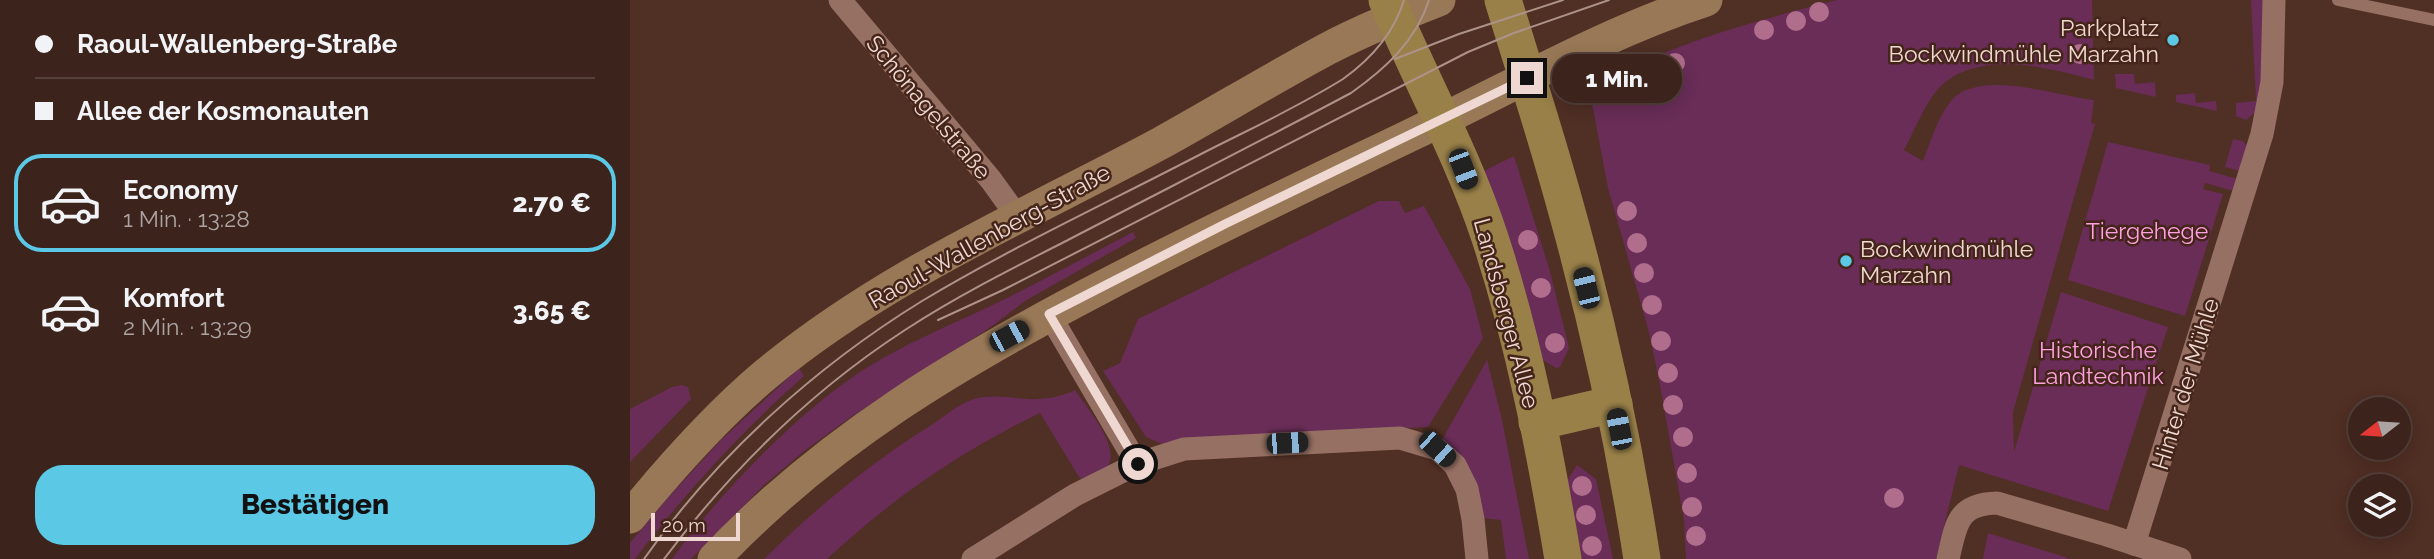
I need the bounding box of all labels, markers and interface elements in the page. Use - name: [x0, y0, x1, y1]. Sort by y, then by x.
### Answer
- place label: Parkplatz Bockwindmühle Marzahn: [1889, 14, 2159, 67]
- text: Raoul-Wallenberg-Straße: [77, 29, 397, 59]
- street label: Schönagelstraße: [861, 30, 997, 184]
- marker: Parkplatz Bockwindmühle Marzahn: [2165, 32, 2181, 48]
- callout: 1 Min.: [1552, 54, 1681, 102]
- route end: [1511, 62, 1543, 94]
- text: 1 Min.: [1586, 65, 1648, 92]
- text: Allee der Kosmonauten: [77, 96, 369, 126]
- car: [1446, 146, 1481, 192]
- street label: Raoul-Wallenberg-Straße: [864, 158, 1114, 314]
- icon: car: [39, 172, 102, 235]
- text: Economy: [123, 175, 238, 205]
- text: 2.70 €: [512, 188, 591, 218]
- text: 1 Min. · 13:28: [123, 205, 250, 232]
- street label: Landsberger Allee: [1469, 215, 1545, 411]
- park label: Tiergehege: [2086, 217, 2208, 244]
- place label: Bockwindmühle Marzahn: [1860, 235, 2033, 288]
- marker: Bockwindmühle Marzahn: [1838, 253, 1854, 269]
- car: [1571, 265, 1602, 311]
- icon: car: [39, 280, 102, 343]
- text: Komfort: [123, 283, 225, 313]
- street label: Hinter der Mühle: [2146, 295, 2224, 473]
- text: 3.65 €: [513, 296, 591, 326]
- text: 2 Min. · 13:29: [123, 313, 252, 340]
- car: [986, 317, 1033, 355]
- park label: Historische Landtechnik: [2032, 336, 2164, 389]
- north arrow: [2348, 397, 2412, 460]
- map controls: [2348, 397, 2411, 537]
- car: [1605, 406, 1634, 452]
- car: [1415, 427, 1460, 471]
- car: [1266, 431, 1309, 455]
- route start: [1122, 448, 1154, 480]
- button: Bestätigen: [35, 465, 595, 545]
- button: layers: [2348, 474, 2411, 537]
- scale bar: [651, 510, 740, 542]
- text: 20 m: [662, 514, 706, 536]

